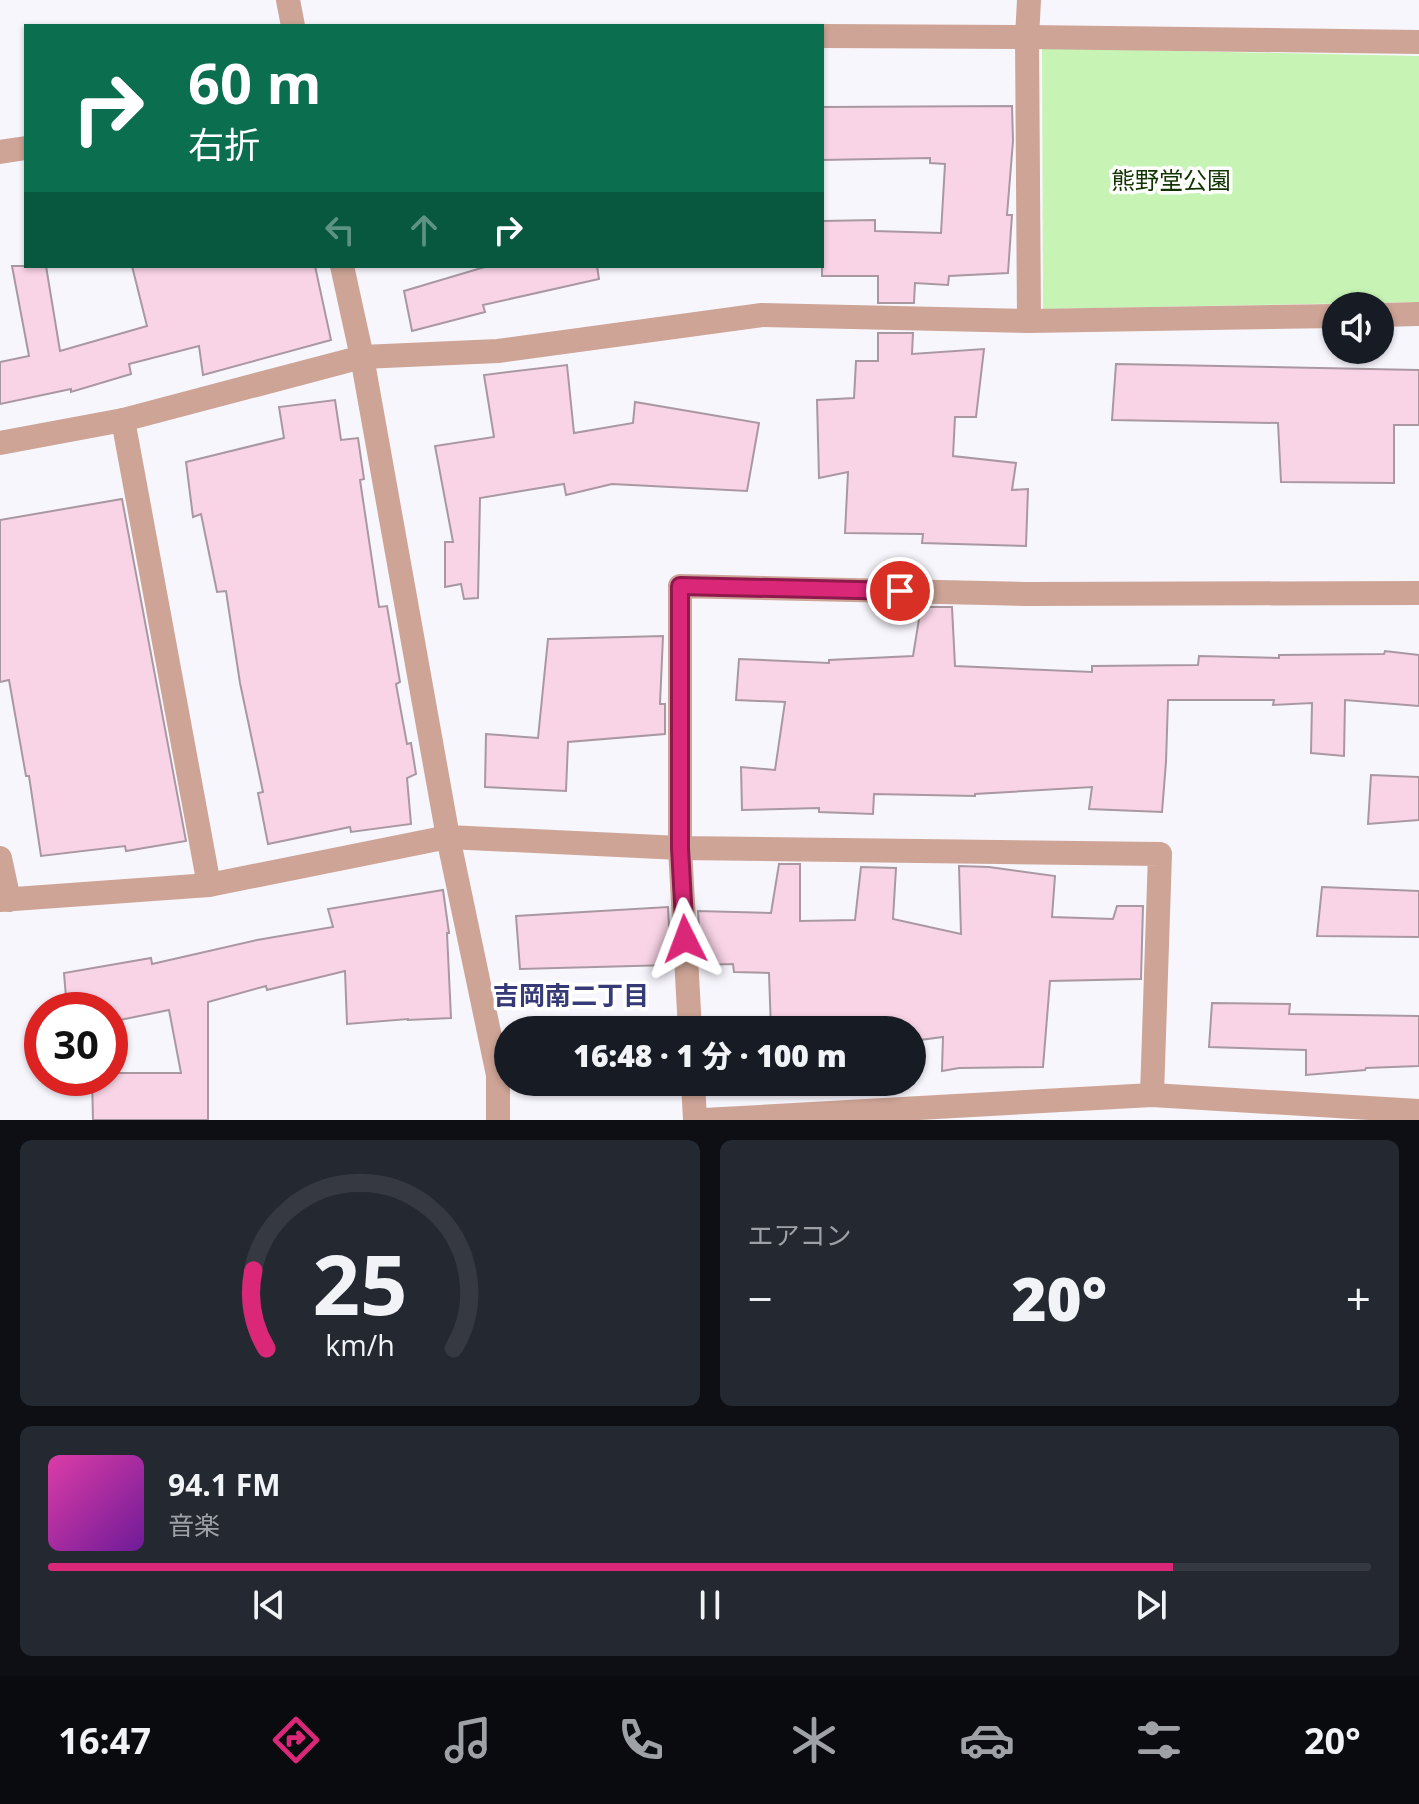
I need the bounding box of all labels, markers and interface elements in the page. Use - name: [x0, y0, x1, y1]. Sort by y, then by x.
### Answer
- text: 60 m: [188, 44, 322, 120]
- icon: right: [56, 56, 160, 160]
- text: 右折: [188, 120, 260, 169]
- park label: 熊野堂公園: [1111, 163, 1231, 196]
- icon: left: [318, 208, 362, 252]
- icon: ahead: [402, 208, 446, 252]
- icon: right: [486, 208, 530, 252]
- map controls: [1322, 292, 1394, 364]
- button: sound: [1322, 292, 1394, 364]
- pin: [866, 557, 934, 625]
- icon: arrive: [878, 569, 922, 613]
- position arrow: [643, 897, 727, 981]
- district label: 吉岡南二丁目: [493, 977, 649, 1013]
- speed limit sign: 30: [24, 992, 128, 1096]
- text: 16:48 · 1 分 · 100 m: [573, 1035, 847, 1076]
- text: エアコン: [748, 1217, 852, 1253]
- text: 25: [312, 1226, 407, 1339]
- text: 20°: [1011, 1257, 1107, 1339]
- text: −: [748, 1268, 773, 1328]
- text: +: [1346, 1268, 1371, 1328]
- text: km/h: [325, 1325, 394, 1364]
- text: 94.1 FM: [168, 1464, 281, 1505]
- text: 音楽: [168, 1507, 220, 1543]
- icon: previous: [247, 1583, 291, 1627]
- icon: pause: [688, 1583, 732, 1627]
- icon: next: [1129, 1583, 1173, 1627]
- icon: directions: [268, 1712, 324, 1768]
- icon: music: [440, 1712, 496, 1768]
- icon: phone: [613, 1712, 669, 1768]
- icon: climate: [786, 1712, 842, 1768]
- icon: car: [959, 1712, 1015, 1768]
- icon: filters: [1131, 1712, 1187, 1768]
- text: 16:47: [58, 1716, 151, 1765]
- text: 20°: [1304, 1716, 1361, 1765]

